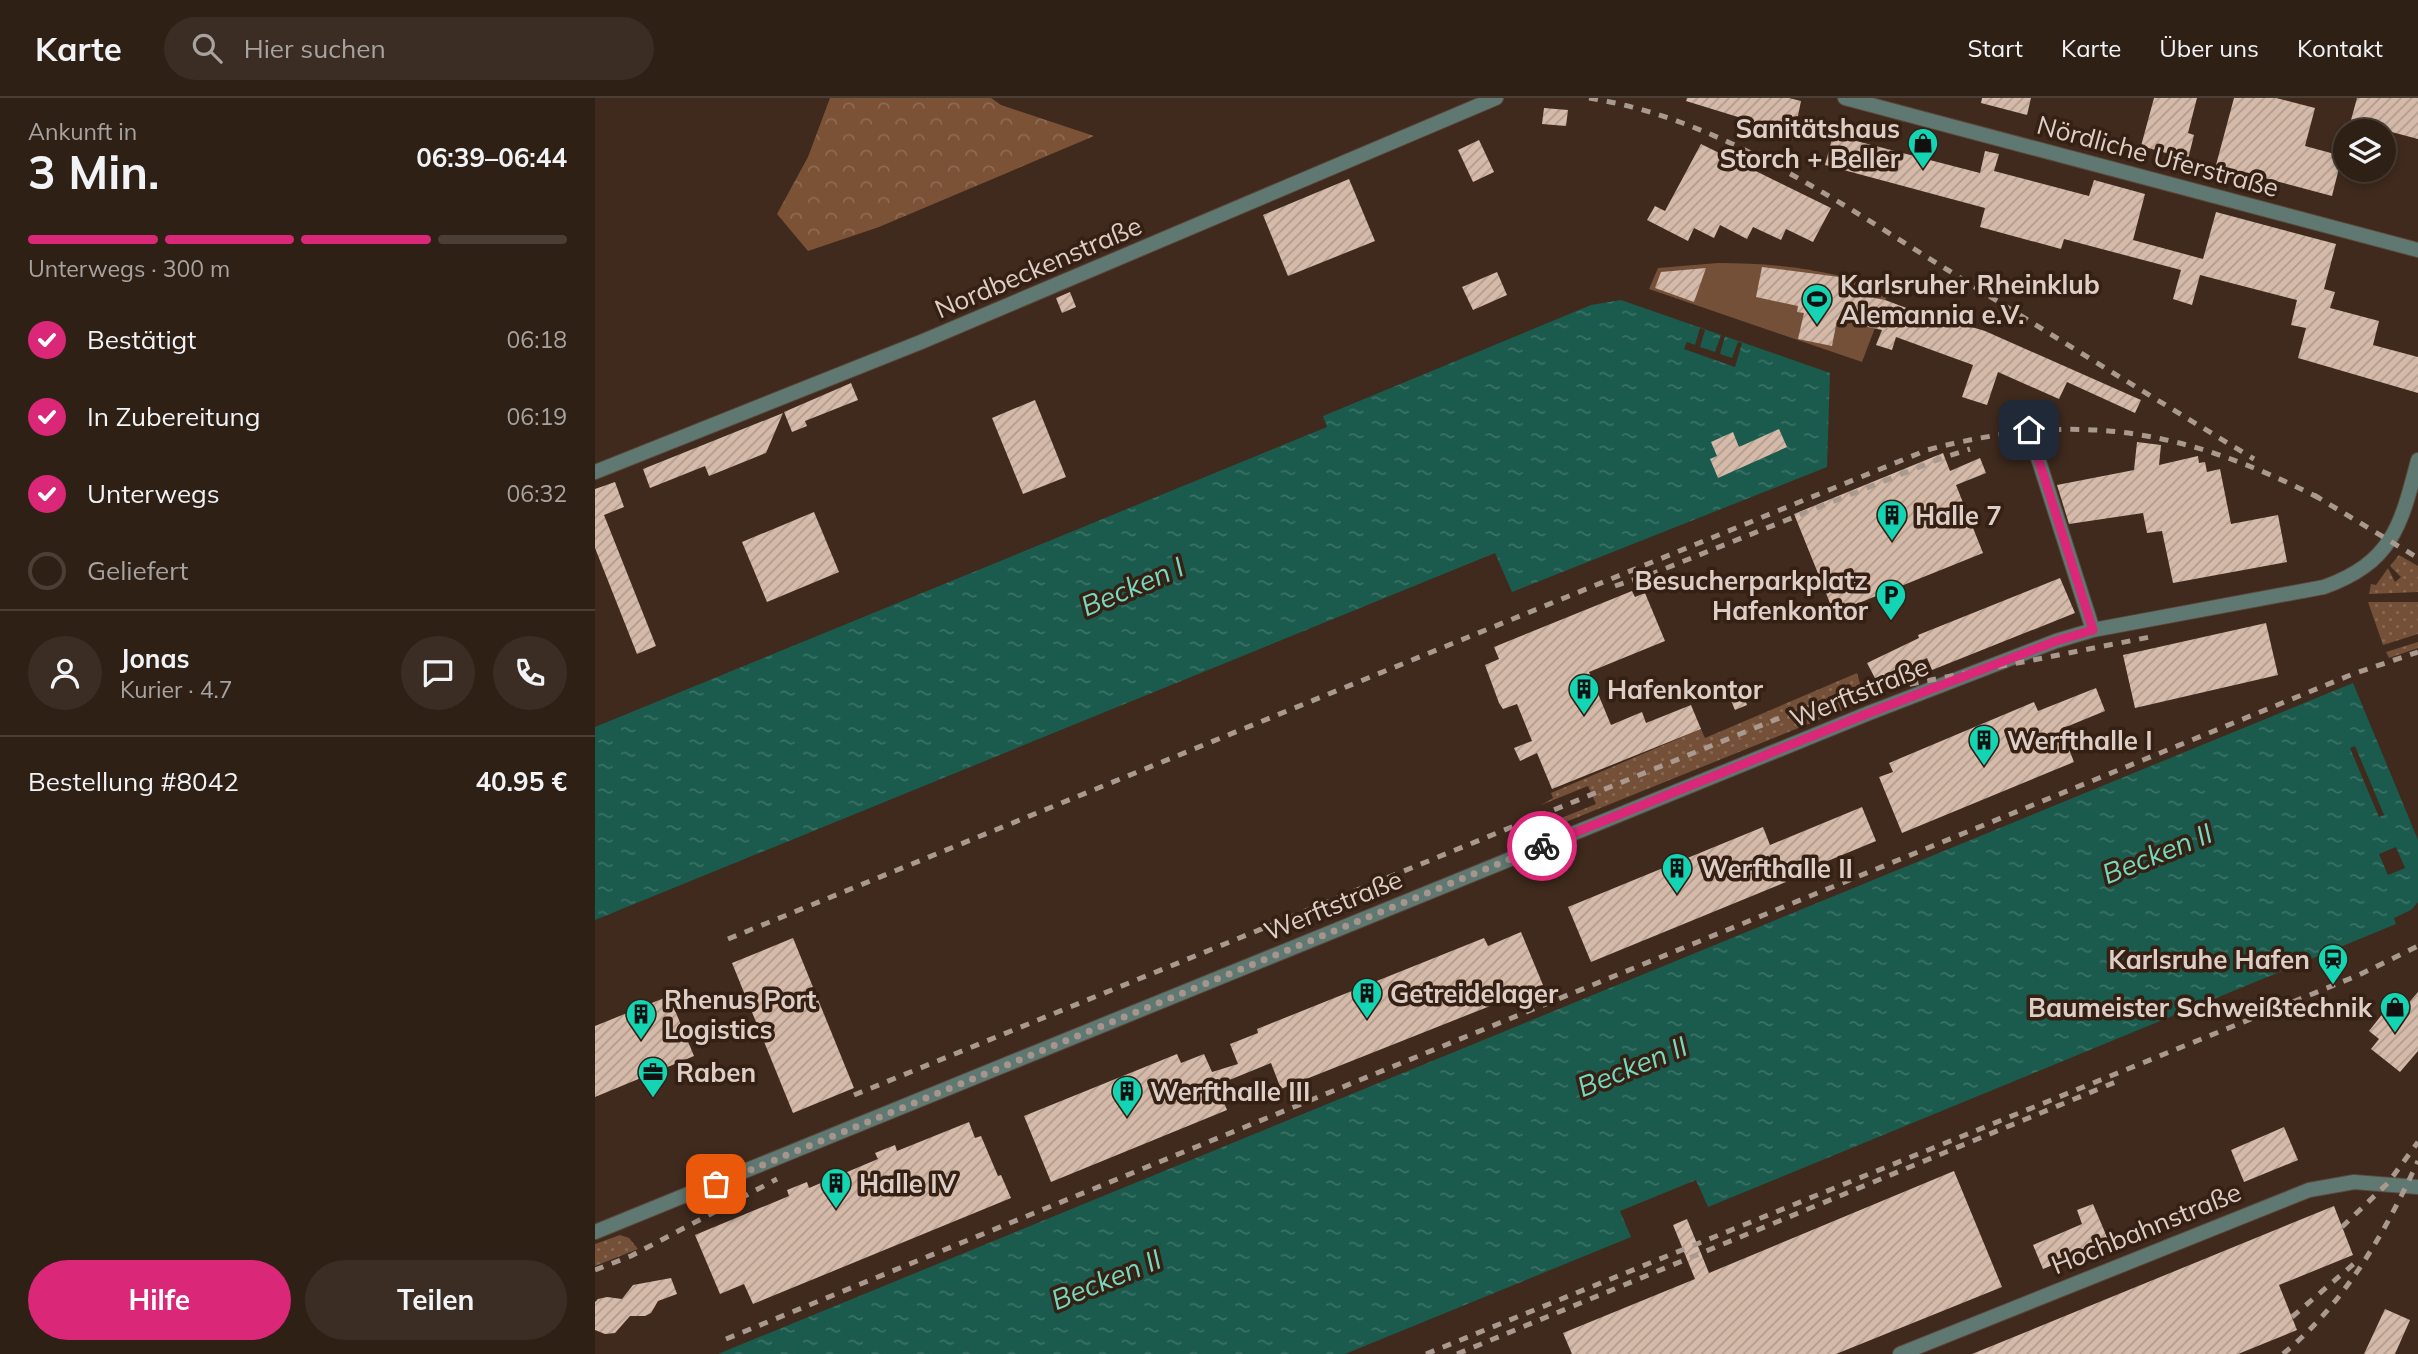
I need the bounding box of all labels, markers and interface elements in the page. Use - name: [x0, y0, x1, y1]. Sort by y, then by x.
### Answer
- search box: [164, 17, 654, 80]
- text: Karte: [35, 28, 122, 69]
- icon: search: [188, 29, 226, 67]
- text: Hier suchen: [244, 32, 386, 65]
- text: Start: [1967, 33, 2023, 63]
- text: Karte: [2061, 33, 2121, 63]
- text: Über uns: [2159, 33, 2259, 63]
- text: Kontakt: [2297, 33, 2383, 63]
- street label: Nördliche Uferstraße: [2034, 108, 2282, 204]
- place label: Sanitätshaus Storch + Beller: [1719, 112, 1901, 175]
- text: Ankunft in: [28, 117, 137, 146]
- map controls: [2333, 119, 2396, 182]
- button: layers: [2333, 119, 2396, 182]
- shop icon: Sanitätshaus Storch + Beller: [1906, 126, 1940, 170]
- text: 06:39–06:44: [416, 141, 567, 174]
- text: 3 Min.: [28, 143, 159, 201]
- street label: Nordbeckenstraße: [930, 209, 1146, 325]
- text: Unterwegs · 300 m: [28, 254, 230, 283]
- place label: Karlsruher Rheinklub Alemannia e.V.: [1840, 268, 2100, 331]
- sports icon: Karlsruher Rheinklub Alemannia e.V.: [1800, 282, 1834, 326]
- icon: check: [28, 321, 66, 359]
- text: Bestätigt: [87, 323, 196, 356]
- text: 06:18: [507, 325, 567, 354]
- icon: check: [28, 398, 66, 436]
- text: In Zubereitung: [87, 400, 260, 433]
- pin: [1999, 400, 2059, 460]
- text: 06:19: [507, 402, 567, 431]
- icon: home: [2010, 411, 2048, 449]
- icon: check: [28, 475, 66, 513]
- text: Unterwegs: [87, 477, 220, 510]
- text: 06:32: [507, 479, 567, 508]
- building icon: Halle 7: [1875, 498, 1909, 542]
- place label: Halle 7: [1915, 499, 2002, 532]
- water label: Becken I: [1075, 549, 1189, 623]
- text: Geliefert: [87, 554, 188, 587]
- place label: Besucherparkplatz Hafenkontor: [1635, 564, 1869, 627]
- parking icon: Besucherparkplatz Hafenkontor: [1874, 578, 1908, 622]
- button: person: [28, 636, 102, 710]
- button: chat: [401, 636, 475, 710]
- button: phone: [493, 636, 567, 710]
- text: Jonas: [120, 642, 190, 675]
- street label: Werftstraße: [1785, 649, 1933, 735]
- building icon: Hafenkontor: [1567, 672, 1601, 716]
- place label: Hafenkontor: [1607, 673, 1764, 706]
- text: Kurier · 4.7: [120, 675, 232, 704]
- building icon: Werfthalle I: [1967, 723, 2001, 767]
- place label: Werfthalle I: [2007, 724, 2153, 757]
- text: Bestellung #8042: [28, 765, 239, 798]
- text: 40.95 €: [475, 765, 567, 798]
- courier: [1507, 811, 1577, 881]
- water label: Becken II: [2097, 815, 2217, 891]
- icon: bike: [1523, 827, 1561, 865]
- building icon: Werfthalle II: [1660, 851, 1694, 895]
- place label: Werfthalle II: [1700, 852, 1853, 885]
- street label: Werftstraße: [1259, 862, 1407, 948]
- station icon: Karlsruhe Hafen: [2316, 942, 2350, 986]
- place label: Karlsruhe Hafen: [2108, 943, 2310, 976]
- building icon: Getreidelager: [1350, 976, 1384, 1020]
- place label: Getreidelager: [1390, 977, 1559, 1010]
- place label: Rhenus Port Logistics: [664, 983, 817, 1046]
- shop icon: Baumeister Schweißtechnik: [2378, 990, 2412, 1034]
- place label: Baumeister Schweißtechnik: [2028, 991, 2373, 1024]
- building icon: Rhenus Port Logistics: [624, 997, 658, 1041]
- water label: Becken II: [1572, 1028, 1692, 1104]
- office icon: Raben: [636, 1055, 670, 1099]
- place label: Raben: [676, 1056, 756, 1089]
- building icon: Werfthalle III: [1110, 1074, 1144, 1118]
- place label: Werfthalle III: [1150, 1075, 1310, 1108]
- pin: [686, 1154, 746, 1214]
- icon: bag: [697, 1165, 735, 1203]
- building icon: Halle IV: [819, 1166, 853, 1210]
- place label: Halle IV: [859, 1167, 957, 1200]
- street label: Hochbahnstraße: [2046, 1175, 2246, 1281]
- water label: Becken II: [1046, 1241, 1166, 1317]
- button: Hilfe: [28, 1260, 291, 1340]
- button: Teilen: [305, 1260, 567, 1340]

